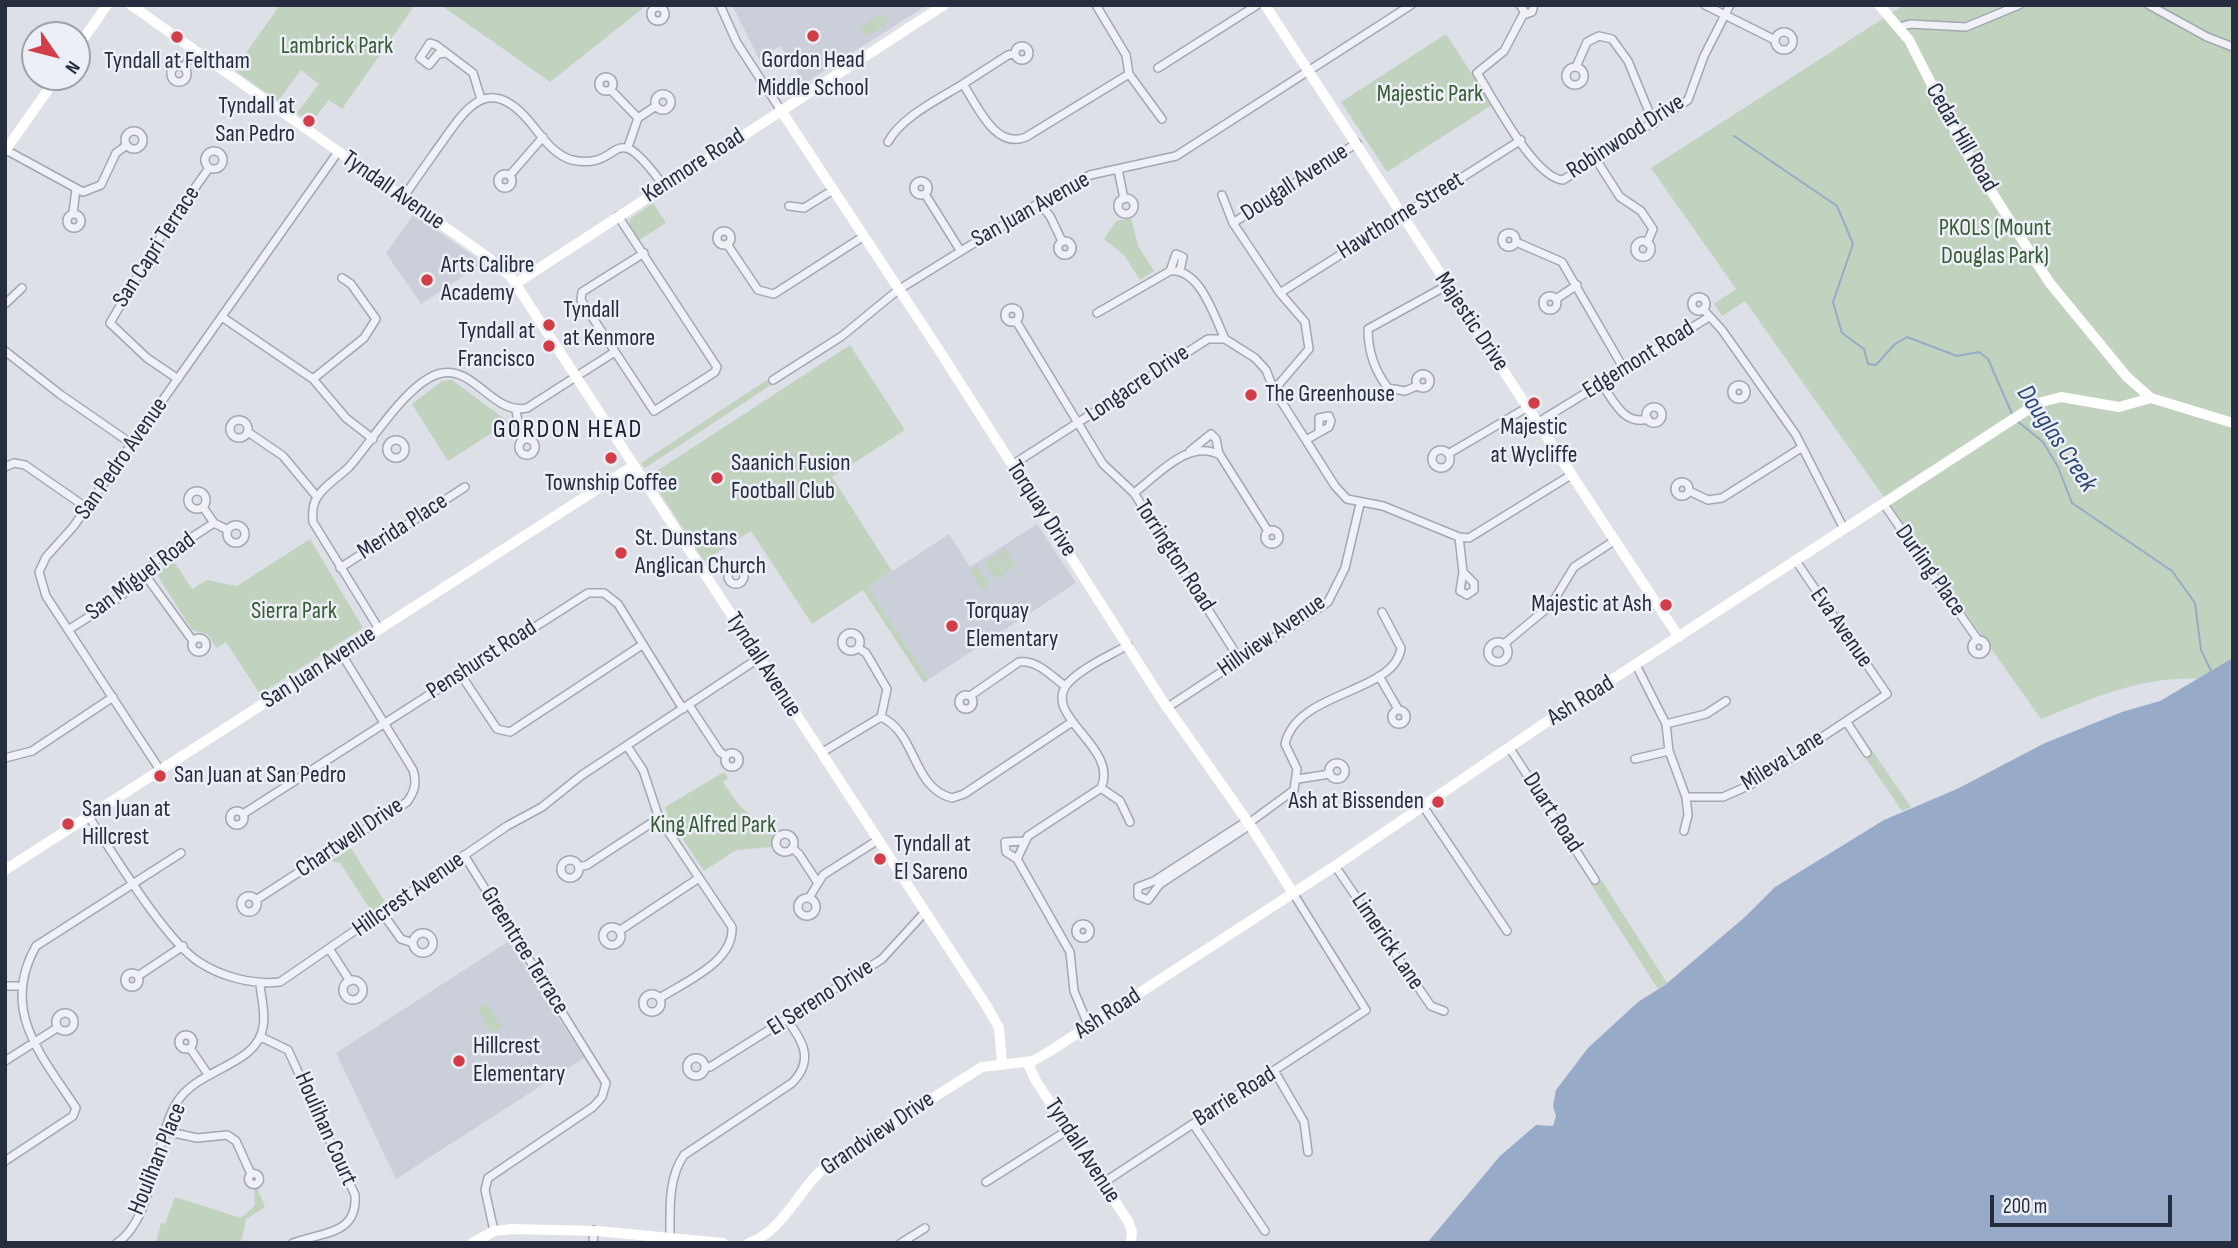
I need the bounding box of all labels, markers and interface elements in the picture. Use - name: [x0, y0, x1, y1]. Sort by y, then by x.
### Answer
- north arrow: [21, 21, 91, 91]
- marker: Gordon Head Middle School: [805, 28, 821, 44]
- marker: Tyndall at Feltham: [169, 29, 185, 45]
- park label: Lambrick Park: [281, 33, 393, 61]
- place label: Gordon Head Middle School: [757, 47, 869, 103]
- place label: Tyndall at Feltham: [104, 48, 250, 76]
- text: N: [60, 56, 84, 78]
- street label: Cedar Hill Road: [1918, 79, 2004, 197]
- park label: Majestic Park: [1377, 81, 1483, 109]
- street label: Robinwood Drive: [1562, 88, 1690, 186]
- place label: Tyndall at San Pedro: [215, 93, 295, 149]
- marker: Tyndall at San Pedro: [301, 113, 317, 129]
- street label: Kenmore Road: [638, 122, 750, 210]
- street label: Dougall Avenue: [1236, 138, 1354, 228]
- street label: Tyndall Avenue: [336, 145, 450, 237]
- street label: San Juan Avenue: [967, 166, 1095, 254]
- street label: Hawthorne Street: [1332, 166, 1470, 266]
- street label: San Capri Terrace: [107, 181, 207, 313]
- park label: PKOLS (Mount Douglas Park): [1939, 215, 2051, 271]
- place label: Arts Calibre Academy: [441, 252, 535, 308]
- street label: Majestic Drive: [1427, 267, 1515, 377]
- marker: Arts Calibre Academy: [419, 272, 435, 288]
- place label: Tyndall at Kenmore: [563, 297, 655, 353]
- street label: Edgemont Road: [1578, 314, 1700, 406]
- marker: Tyndall at Kenmore: [541, 317, 557, 333]
- place label: Tyndall at Francisco: [458, 318, 535, 374]
- marker: Tyndall at Francisco: [541, 338, 557, 354]
- street label: Longacre Drive: [1081, 339, 1195, 429]
- water label: Douglas Creek: [2009, 380, 2103, 498]
- place label: The Greenhouse: [1265, 381, 1395, 409]
- marker: The Greenhouse: [1243, 387, 1259, 403]
- street label: San Pedro Avenue: [69, 392, 175, 526]
- marker: Majestic at Wycliffe: [1526, 395, 1542, 411]
- district label: GORDON HEAD: [494, 414, 642, 446]
- place label: Majestic at Wycliffe: [1491, 414, 1577, 470]
- marker: Township Coffee: [603, 450, 619, 466]
- place label: Saanich Fusion Football Club: [731, 450, 851, 506]
- street label: Torquay Drive: [999, 456, 1083, 562]
- place label: Township Coffee: [545, 470, 677, 498]
- marker: Saanich Fusion Football Club: [709, 470, 725, 486]
- street label: Merida Place: [353, 487, 453, 567]
- street label: Torrington Road: [1127, 495, 1221, 617]
- street label: Durling Place: [1888, 520, 1972, 622]
- place label: St. Dunstans Anglican Church: [635, 525, 766, 581]
- street label: San Miguel Road: [80, 526, 202, 628]
- marker: St. Dunstans Anglican Church: [613, 545, 629, 561]
- street label: Eva Avenue: [1803, 583, 1879, 673]
- street label: Hillview Avenue: [1213, 588, 1331, 684]
- place label: Majestic at Ash: [1531, 591, 1652, 619]
- marker: Majestic at Ash: [1658, 597, 1674, 613]
- park label: Sierra Park: [251, 598, 337, 626]
- place label: Torquay Elementary: [966, 598, 1058, 654]
- street label: Tyndall Avenue: [719, 607, 807, 723]
- street label: Penshurst Road: [422, 614, 542, 706]
- marker: Torquay Elementary: [944, 618, 960, 634]
- street label: San Juan Avenue: [256, 620, 382, 716]
- street label: Ash Road: [1542, 669, 1620, 733]
- street label: Mileva Lane: [1736, 724, 1830, 798]
- place label: San Juan at San Pedro: [174, 762, 346, 790]
- marker: San Juan at San Pedro: [152, 768, 168, 784]
- street label: Duart Road: [1516, 768, 1588, 858]
- place label: Ash at Bissenden: [1289, 788, 1424, 816]
- street label: Chartwell Drive: [291, 792, 409, 884]
- marker: Ash at Bissenden: [1430, 794, 1446, 810]
- place label: San Juan at Hillcrest: [82, 796, 170, 852]
- park label: King Alfred Park: [650, 812, 776, 840]
- marker: San Juan at Hillcrest: [60, 816, 76, 832]
- place label: Tyndall at El Sareno: [894, 831, 971, 887]
- street label: Hillcrest Avenue: [348, 846, 470, 944]
- marker: Tyndall at El Sareno: [872, 851, 888, 867]
- street label: Greentree Terrace: [473, 882, 575, 1020]
- street label: Limerick Lane: [1344, 888, 1430, 996]
- street label: El Sereno Drive: [763, 953, 879, 1043]
- street label: Ash Road: [1070, 982, 1146, 1046]
- place label: Hillcrest Elementary: [473, 1033, 565, 1089]
- marker: Hillcrest Elementary: [451, 1053, 467, 1069]
- street label: Barrie Road: [1188, 1060, 1282, 1134]
- street label: Houlihan Court: [287, 1068, 363, 1190]
- street label: Grandview Drive: [816, 1086, 940, 1182]
- street label: Tyndall Avenue: [1038, 1093, 1126, 1209]
- street label: Houlihan Place: [123, 1099, 193, 1219]
- scale bar: [1993, 1182, 2175, 1226]
- text: 200 m: [2003, 1194, 2047, 1219]

